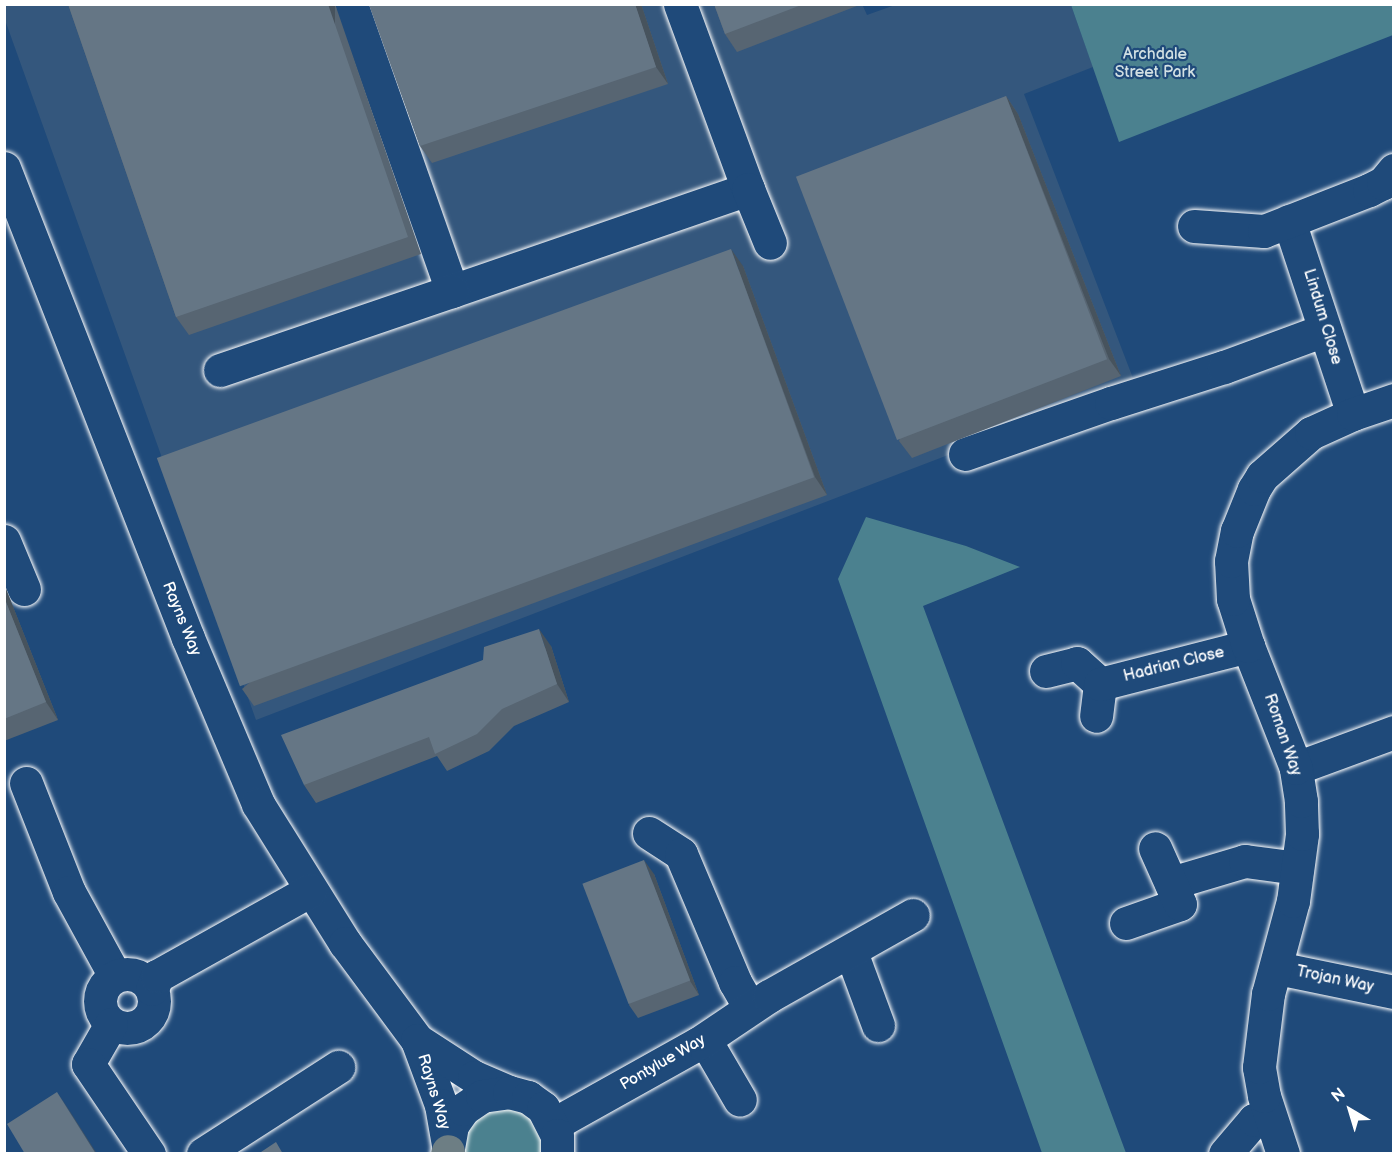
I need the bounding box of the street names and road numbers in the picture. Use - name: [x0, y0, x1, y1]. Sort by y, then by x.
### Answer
- street label: Lindum Close: [1298, 267, 1346, 367]
- street label: Rayns Way: [157, 579, 205, 659]
- street label: Hadrian Close: [1122, 643, 1226, 687]
- street label: Roman Way: [1259, 691, 1305, 779]
- street label: Trojan Way: [1294, 962, 1376, 998]
- street label: Pontylue Way: [617, 1031, 709, 1095]
- street label: Rayns Way: [412, 1051, 454, 1133]

